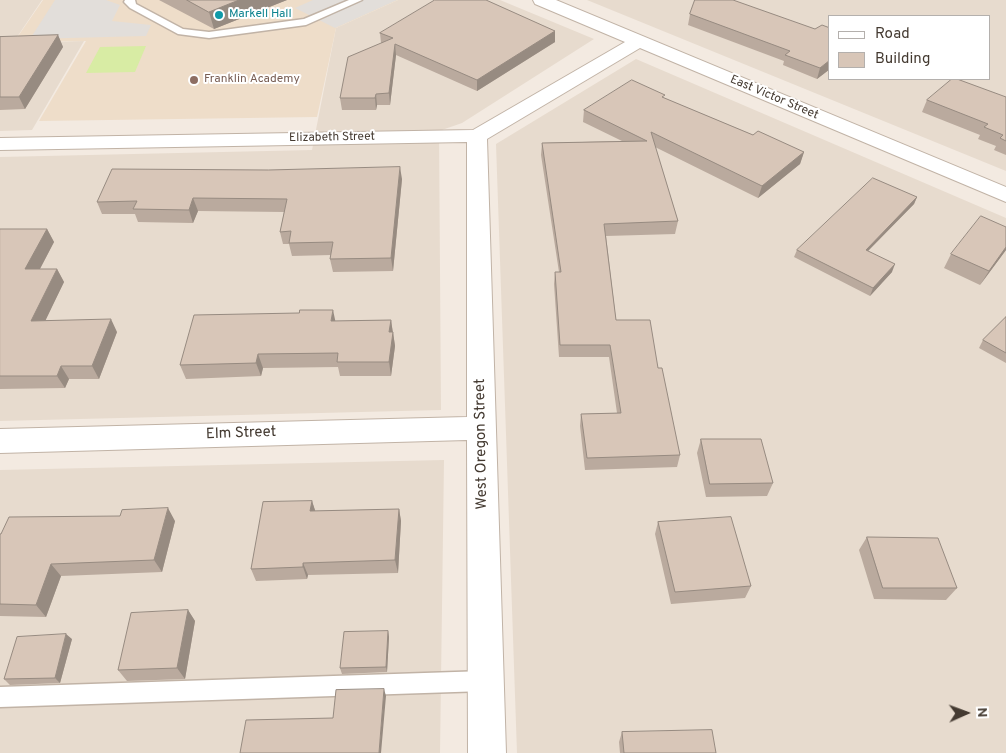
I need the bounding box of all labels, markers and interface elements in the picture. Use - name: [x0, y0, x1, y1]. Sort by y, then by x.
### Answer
- place label: Markell Hall: [229, 8, 292, 22]
- marker: Markell Hall: [213, 9, 225, 21]
- legend: [828, 15, 991, 80]
- text: Road: [875, 25, 910, 44]
- text: Building: [875, 50, 930, 69]
- place label: Franklin Academy: [204, 73, 300, 87]
- street label: East Victor Street: [728, 73, 820, 123]
- marker: Franklin Academy: [188, 74, 200, 86]
- street label: Elizabeth Street: [289, 130, 375, 146]
- street label: West Oregon Street: [472, 378, 492, 510]
- street label: Elm Street: [205, 424, 277, 444]
- north arrow: [941, 688, 991, 738]
- text: N: [973, 707, 990, 718]

